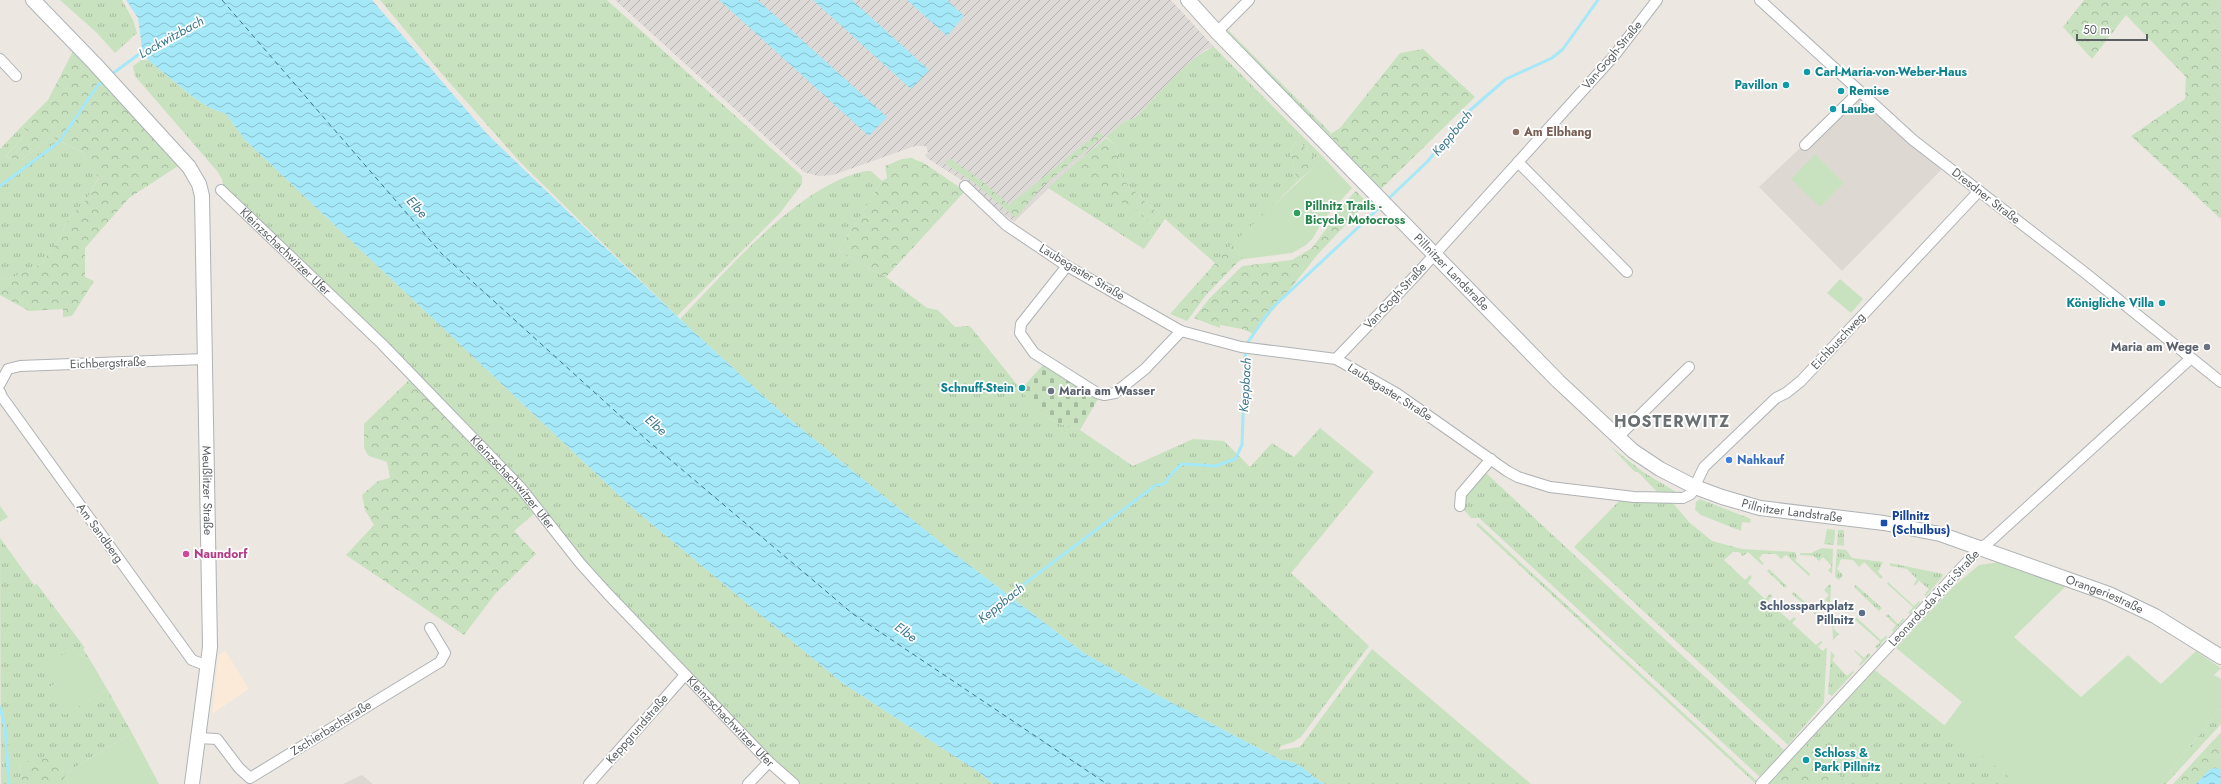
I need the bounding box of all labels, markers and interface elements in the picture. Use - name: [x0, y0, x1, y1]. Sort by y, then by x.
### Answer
- water label: Lockwitzbach: [135, 11, 207, 63]
- scale bar: [2077, 16, 2147, 42]
- street label: Van-Gogh-Straße: [1578, 17, 1646, 93]
- text: 50 m: [2083, 21, 2110, 39]
- place label: Carl-Maria-von-Weber-Haus: [1815, 63, 1967, 81]
- marker: Carl-Maria-von-Weber-Haus: [1802, 67, 1812, 77]
- place label: Pavillon: [1734, 76, 1778, 94]
- marker: Pavillon: [1781, 80, 1791, 90]
- place label: Remise: [1849, 82, 1889, 100]
- marker: Remise: [1836, 86, 1846, 96]
- place label: Laube: [1841, 100, 1875, 118]
- marker: Laube: [1828, 104, 1838, 114]
- water label: Keppbach: [1427, 106, 1477, 160]
- place label: Am Elbhang: [1523, 123, 1592, 141]
- marker: Am Elbhang: [1511, 127, 1521, 137]
- street label: Dresdner Straße: [1948, 164, 2024, 228]
- water label: Elbe: [402, 192, 432, 222]
- place label: Pillnitz Trails - Bicycle Motocross: [1305, 197, 1406, 229]
- street label: Kleinzschachwitzer Ufer: [236, 204, 336, 300]
- marker: Pillnitz Trails - Bicycle Motocross: [1292, 208, 1302, 218]
- street label: Pillnitzer Landstraße: [1410, 230, 1494, 315]
- street label: Laubegaster Straße: [1036, 239, 1128, 305]
- street label: Van-Gogh-Straße: [1359, 259, 1431, 333]
- place label: Königliche Villa: [2066, 294, 2154, 312]
- marker: Königliche Villa: [2157, 298, 2167, 308]
- street label: Eichbuschweg: [1807, 308, 1869, 374]
- place label: Maria am Wege: [2111, 338, 2199, 356]
- marker: Maria am Wege: [2202, 342, 2212, 352]
- street label: Eichbergstraße: [70, 353, 146, 373]
- water label: Keppbach: [1234, 357, 1256, 413]
- street label: Laubegaster Straße: [1344, 359, 1436, 425]
- place label: Schnuff-Stein: [941, 379, 1014, 397]
- place label: Maria am Wasser: [1059, 382, 1155, 400]
- marker: Schnuff-Stein: [1017, 383, 1027, 393]
- marker: Maria am Wasser: [1046, 386, 1056, 396]
- water label: Elbe: [641, 410, 671, 440]
- district label: HOSTERWITZ: [1614, 410, 1730, 433]
- street label: Kleinzschachwitzer Ufer: [466, 431, 560, 534]
- street label: Meußlitzer Straße: [197, 445, 217, 535]
- place label: Nahkauf: [1737, 451, 1785, 469]
- marker: Nahkauf: [1724, 455, 1734, 465]
- street label: Pillnitzer Landstraße: [1739, 494, 1843, 527]
- street label: Am Sandberg: [72, 499, 128, 567]
- place label: Pillnitz (Schulbus): [1892, 507, 1950, 539]
- marker: Pillnitz (Schulbus): [1879, 518, 1889, 528]
- place label: Naundorf: [194, 545, 248, 563]
- street label: Leonardo-da-Vinci-Straße: [1884, 546, 1984, 650]
- marker: Naundorf: [181, 549, 191, 559]
- street label: Orangeriestraße: [2063, 570, 2146, 618]
- water label: Keppbach: [974, 578, 1029, 628]
- place label: Schlossparkplatz Pillnitz: [1760, 597, 1855, 629]
- marker: Schlossparkplatz Pillnitz: [1857, 608, 1867, 618]
- water label: Elbe: [891, 617, 922, 647]
- street label: Kleinzschachwitzer Ufer: [682, 672, 779, 772]
- street label: Keppgrundstraße: [602, 690, 672, 768]
- street label: Zschierbachstraße: [287, 696, 375, 760]
- place label: Schloss & Park Pillnitz: [1814, 744, 1881, 776]
- marker: Schloss & Park Pillnitz: [1801, 755, 1811, 765]

